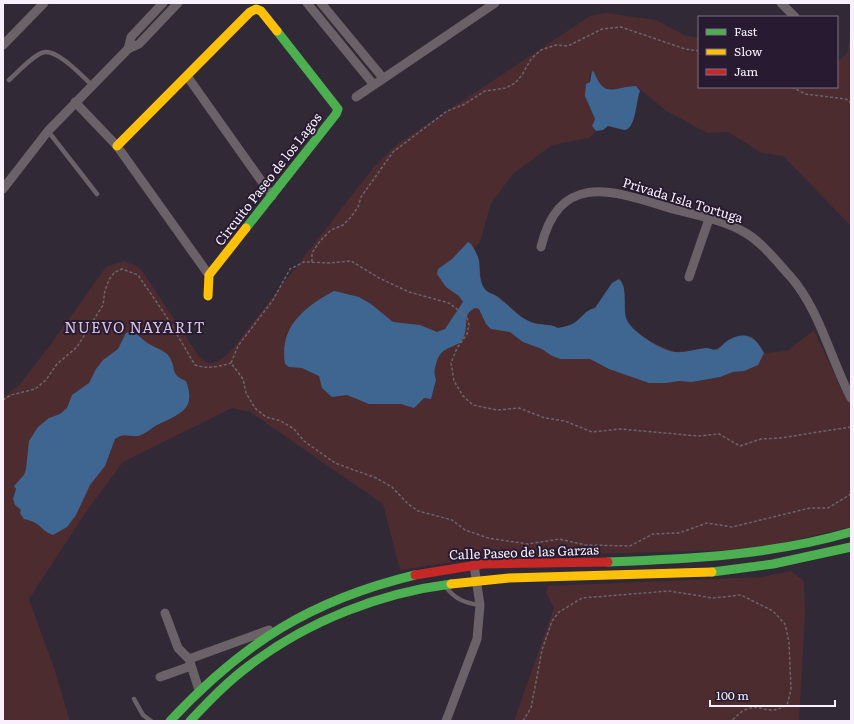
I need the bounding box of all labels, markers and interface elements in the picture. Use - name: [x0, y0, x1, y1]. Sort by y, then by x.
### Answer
- legend: [698, 16, 838, 88]
- text: Fast: [734, 22, 758, 40]
- text: Slow: [734, 42, 763, 60]
- text: Jam: [734, 62, 759, 80]
- street label: Circuito Paseo de los Lagos: [210, 108, 326, 249]
- street label: Privada Isla Tortuga: [621, 172, 746, 227]
- district label: NUEVO NAYARIT: [64, 315, 206, 338]
- street label: Calle Paseo de las Garzas: [449, 539, 599, 564]
- scale bar: [710, 682, 835, 708]
- text: 100 m: [716, 686, 749, 704]

